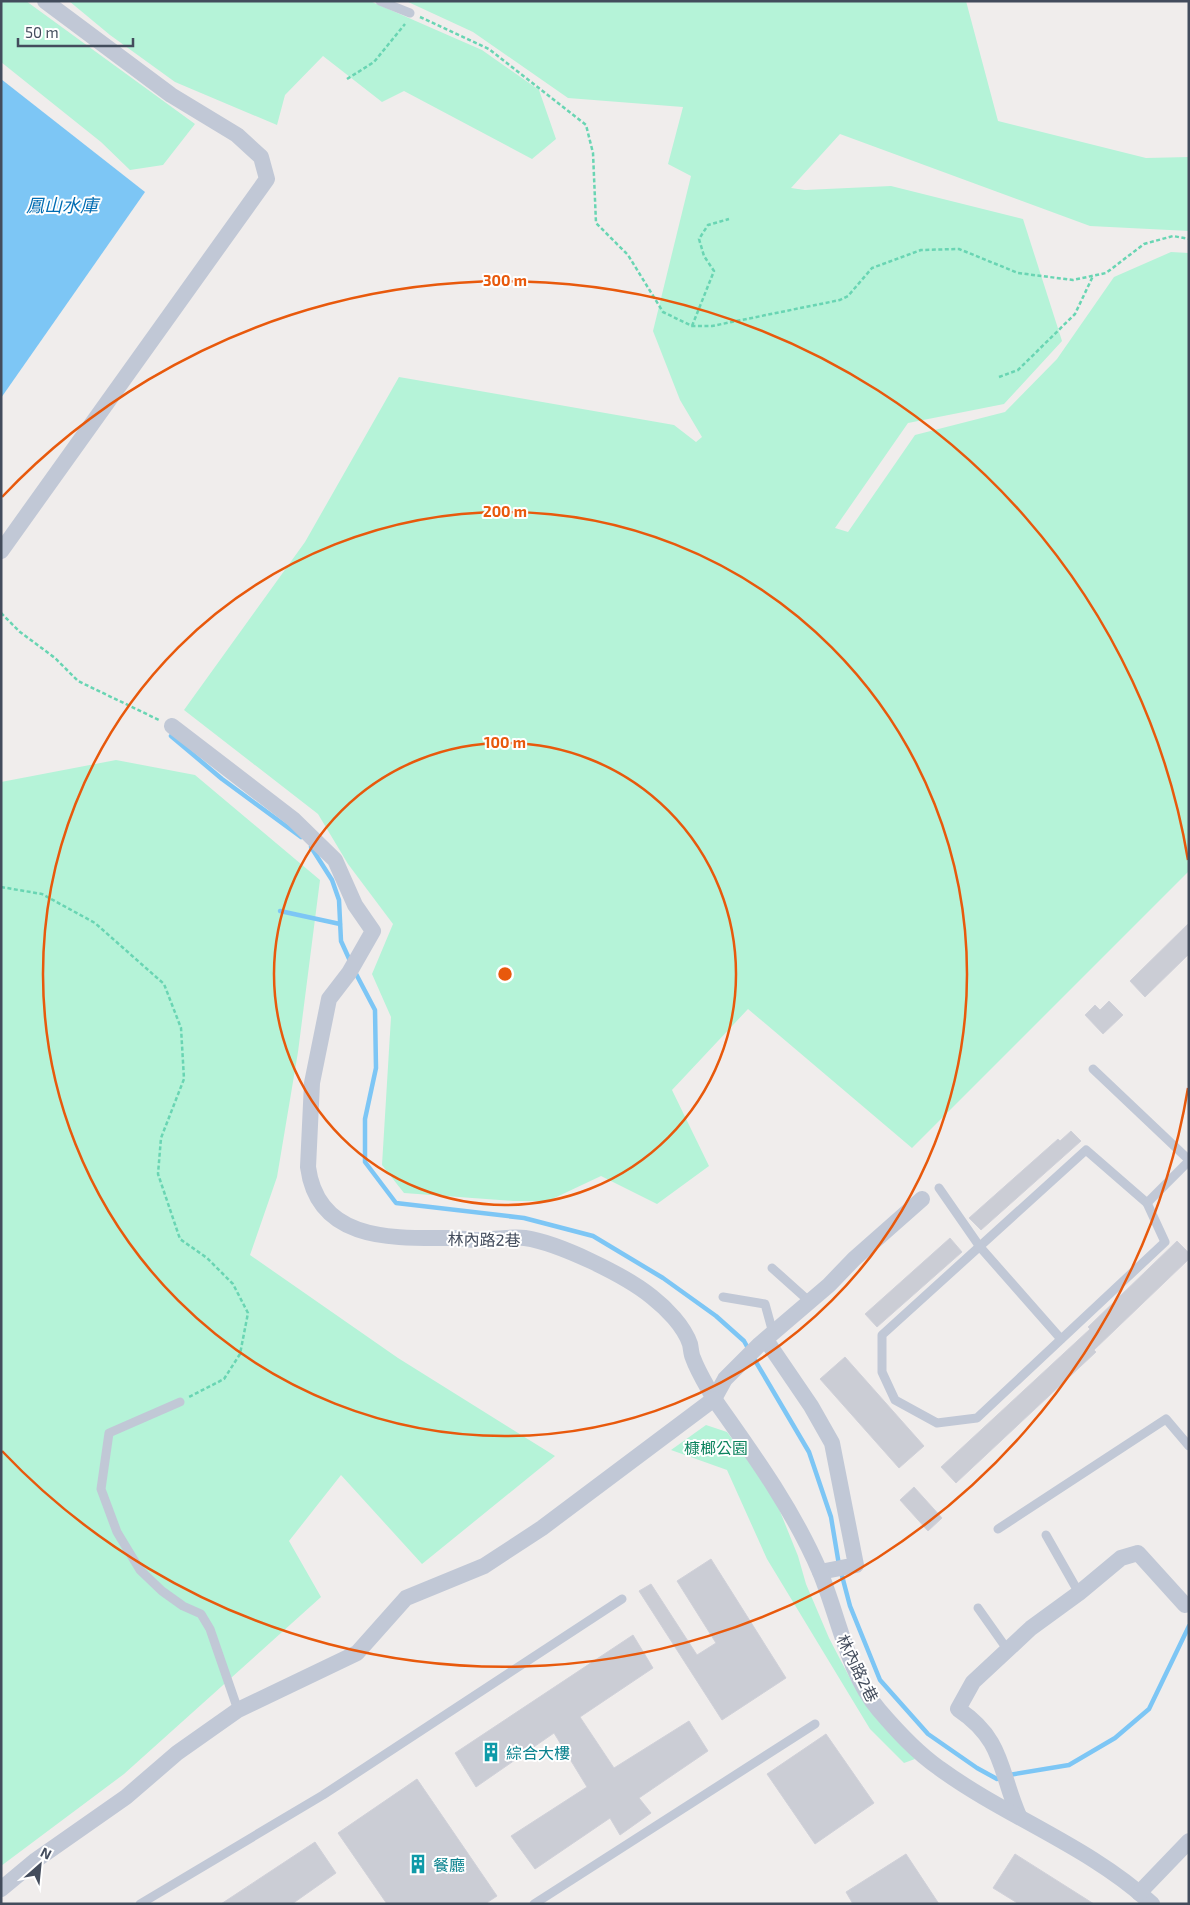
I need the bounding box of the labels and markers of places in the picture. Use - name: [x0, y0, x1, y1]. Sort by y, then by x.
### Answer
- centre of rings: [496, 965, 514, 983]
- building icon: 綜合大樓: [480, 1741, 502, 1763]
- place label: 綜合大樓: [506, 1743, 570, 1762]
- building icon: 餐廳: [407, 1853, 429, 1875]
- place label: 餐廳: [433, 1855, 465, 1874]

